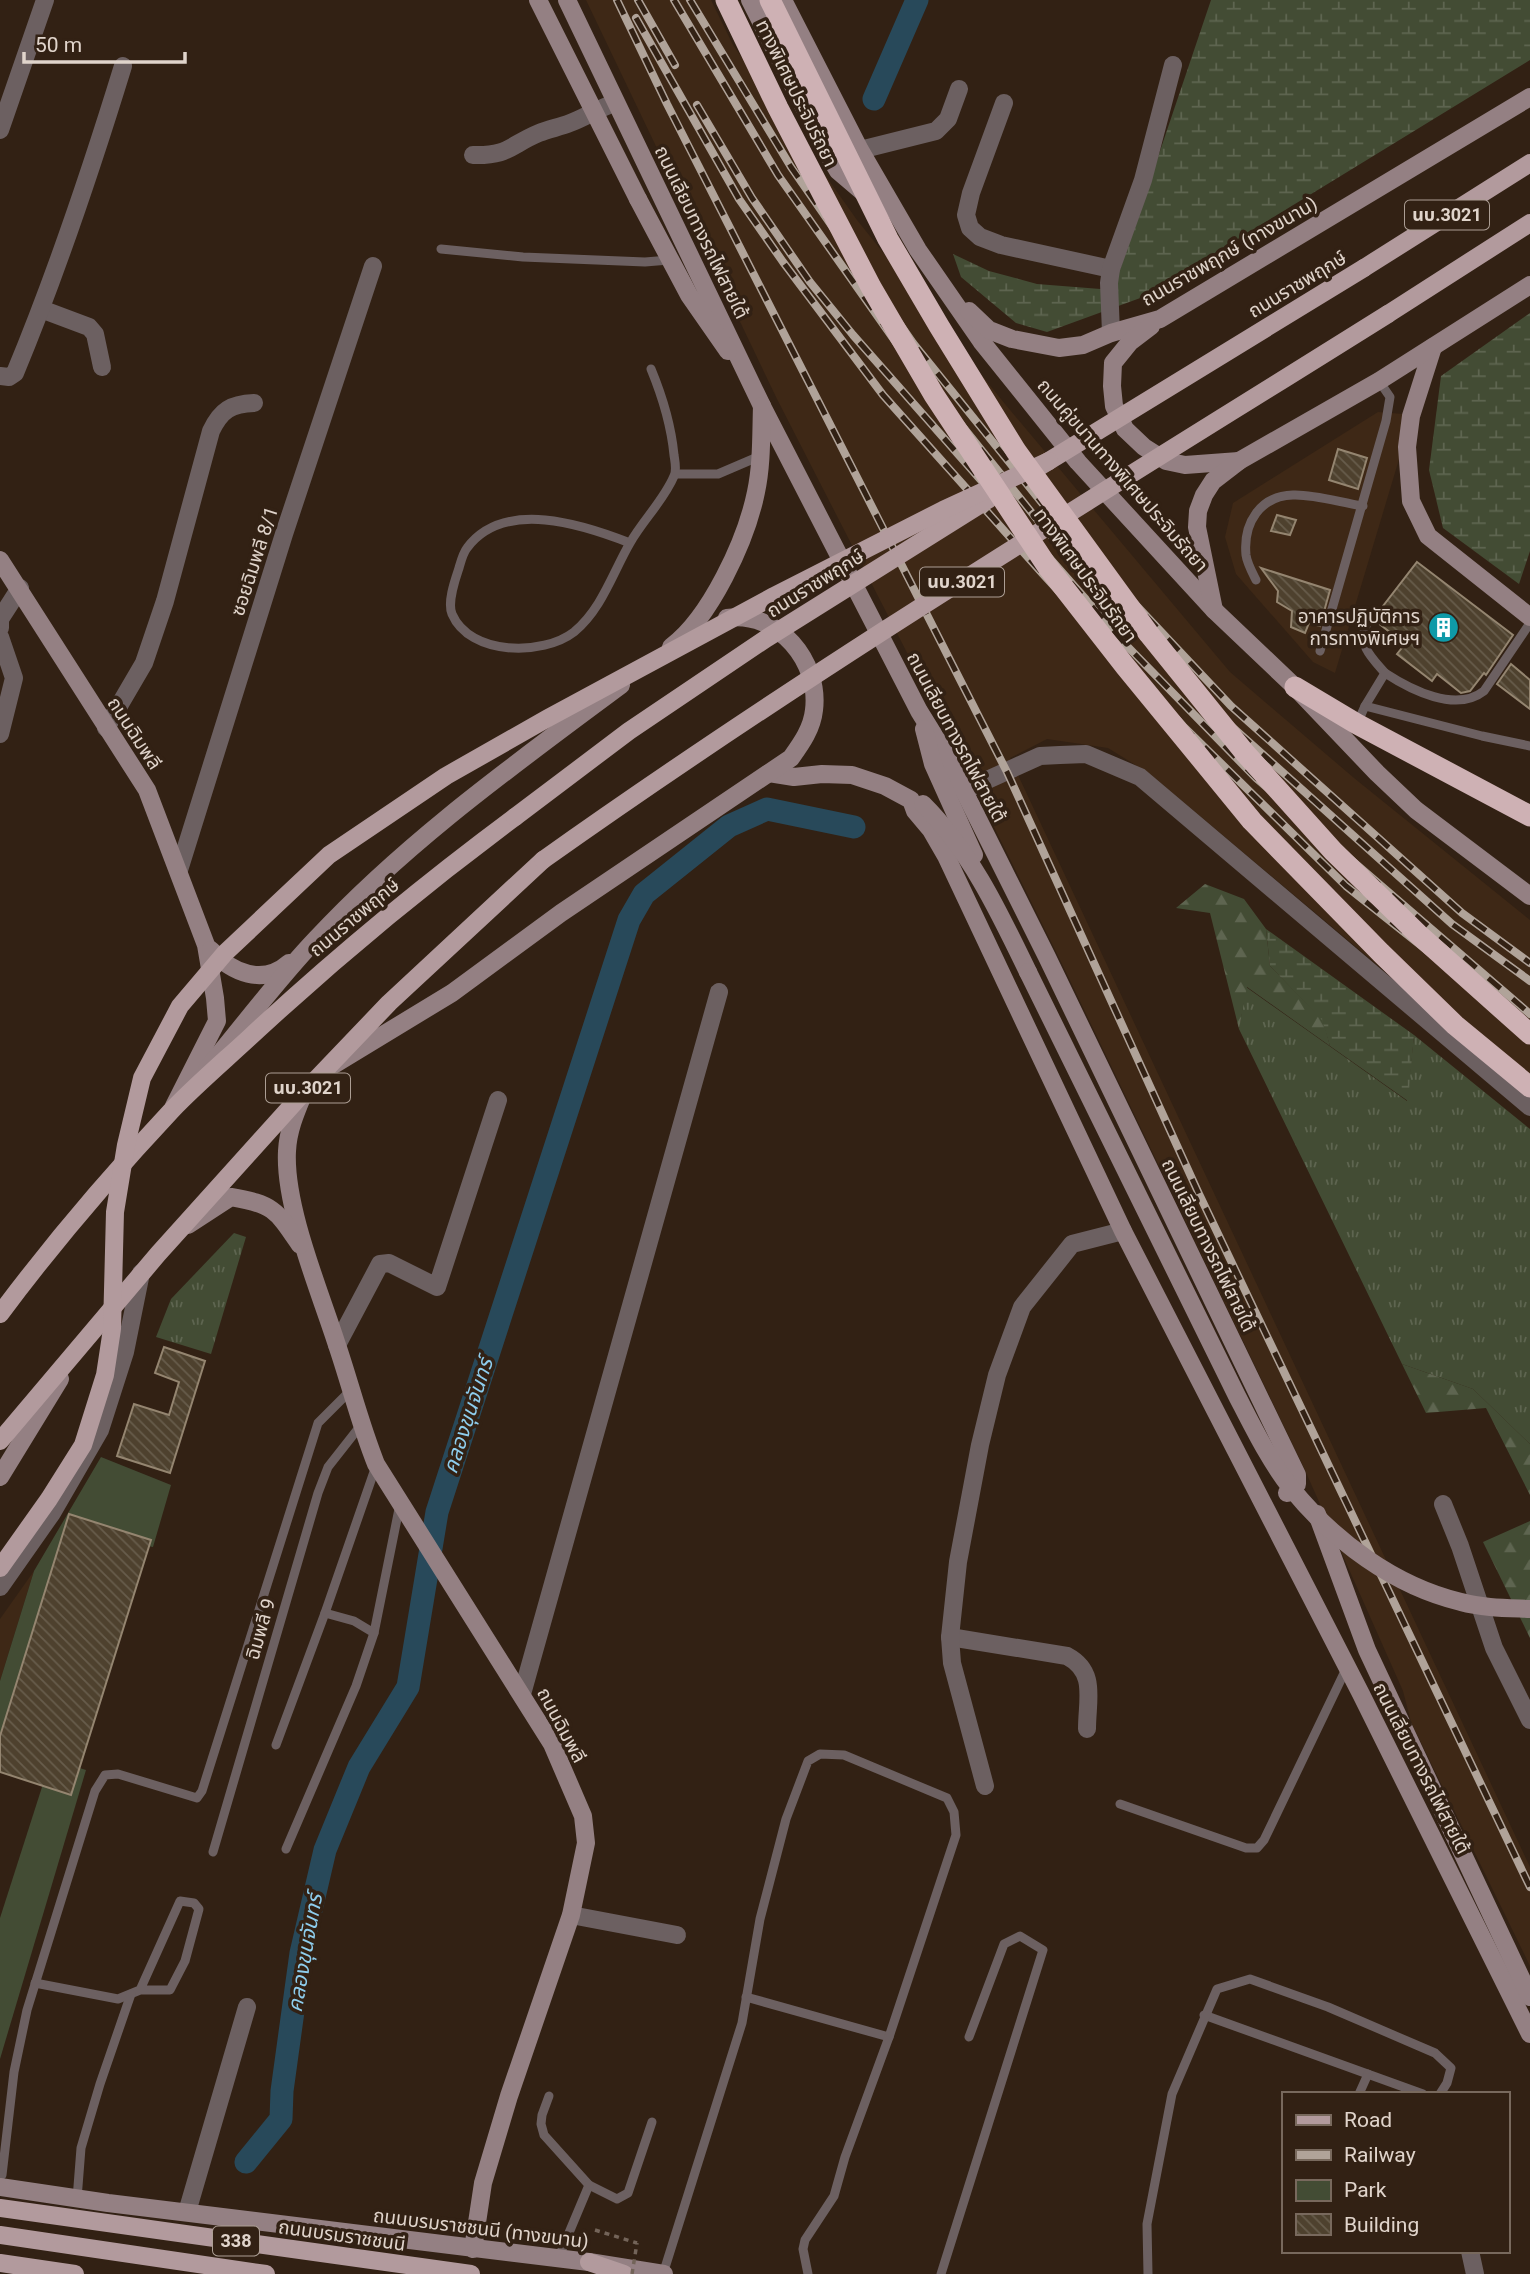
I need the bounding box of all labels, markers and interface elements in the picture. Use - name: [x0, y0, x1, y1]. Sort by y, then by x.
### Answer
- street label: ทางพิเศษประจิมรัถยา: [751, 16, 842, 171]
- scale bar: [24, 21, 186, 65]
- text: 50 m: [35, 33, 82, 57]
- street label: ถนนเลียบทางรถไฟสายใต้: [650, 142, 753, 322]
- street label: ถนนราชพฤกษ์ (ทางขนาน): [1137, 191, 1321, 311]
- road number: นบ.3021: [1405, 200, 1489, 230]
- street label: ถนนราชพฤกษ์: [1244, 246, 1350, 322]
- street label: ถนนคู่ขนานทางพิเศษประจิมรัถยา: [1033, 374, 1213, 576]
- street label: ซอยฉิมพลี 8/1: [226, 503, 283, 619]
- street label: ทางพิเศษประจิมรัถยา: [1029, 503, 1143, 647]
- street label: ถนนราชพฤกษ์: [762, 544, 868, 622]
- road number: นบ.3021: [920, 568, 1004, 596]
- place label: อาคารปฏิบัติการ การทางพิเศษฯ: [1298, 605, 1420, 650]
- building icon: อาคารปฏิบัติการ การทางพิเศษฯ: [1426, 610, 1460, 644]
- street label: ถนนเลียบทางรถไฟสายใต้: [902, 648, 1011, 826]
- street label: ถนนฉิมพลี: [103, 693, 167, 774]
- street label: ถนนราชพฤกษ์: [305, 873, 404, 962]
- road number: นบ.3021: [266, 1073, 350, 1102]
- street label: ถนนเลียบทางรถไฟสายใต้: [1157, 1155, 1260, 1335]
- water label: คลองขุนจันทร์: [438, 1351, 500, 1477]
- street label: ฉิมพลี 9: [241, 1596, 280, 1662]
- street label: ถนนเลียบทางรถไฟสายใต้: [1368, 1679, 1475, 1858]
- street label: ถนนฉิมพลี: [532, 1684, 591, 1767]
- water label: คลองขุนจันทร์: [283, 1887, 329, 2014]
- legend: [1282, 2092, 1509, 2253]
- text: Road: [1344, 2108, 1392, 2132]
- text: Railway: [1344, 2143, 1416, 2167]
- text: Park: [1344, 2178, 1387, 2202]
- street label: ถนนบรมราชชนนี (ทางขนาน): [372, 2204, 590, 2253]
- text: Building: [1344, 2213, 1419, 2237]
- street label: ถนนบรมราชชนนี: [277, 2215, 407, 2256]
- road number: 338: [213, 2227, 259, 2256]

